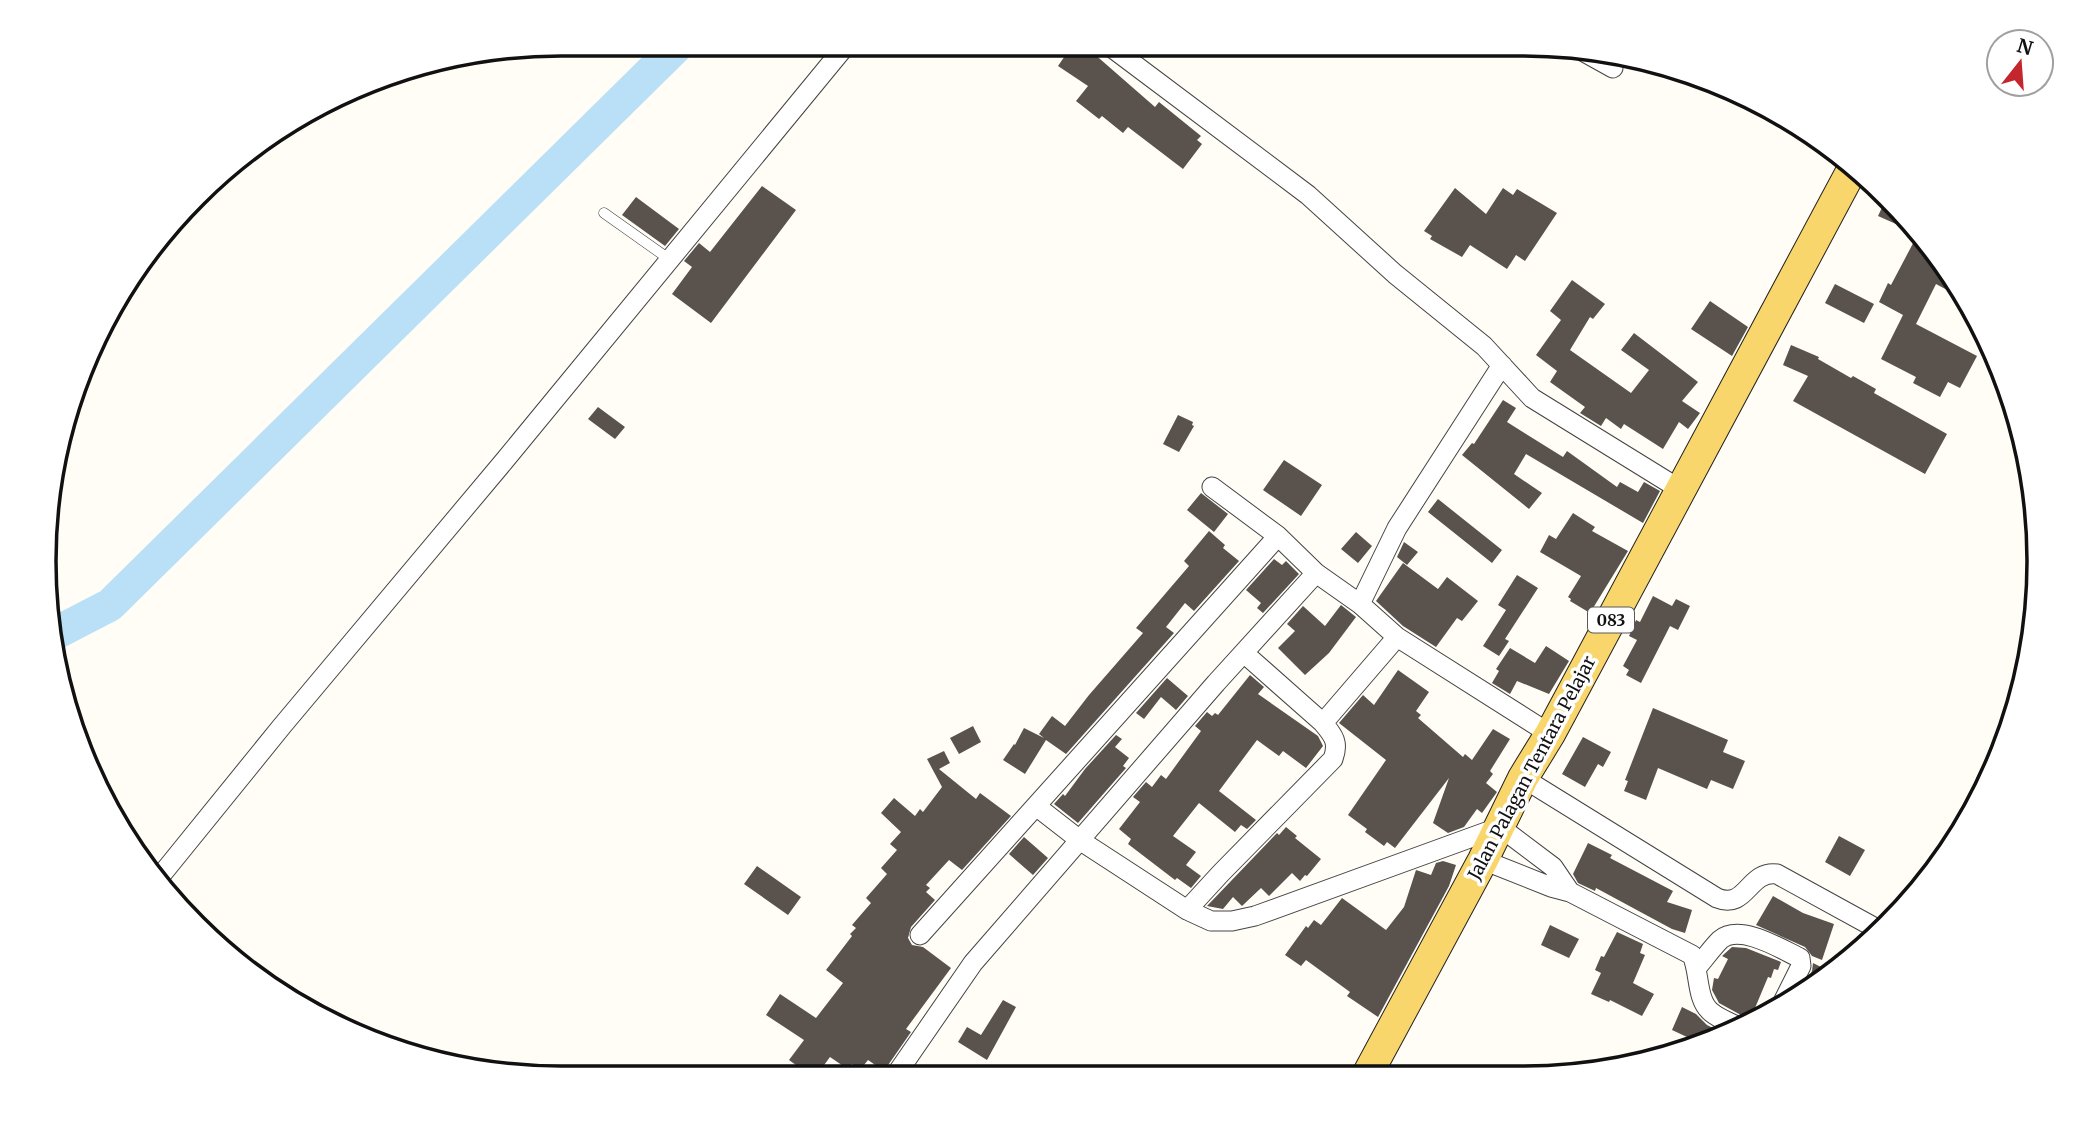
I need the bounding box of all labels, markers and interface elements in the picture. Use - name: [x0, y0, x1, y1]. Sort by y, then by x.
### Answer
- north arrow: [1985, 28, 2055, 98]
- text: N: [2014, 33, 2036, 60]
- road number: 083: [1588, 608, 1634, 632]
- street label: Jalan Palagan Tentara Pelajar: [1462, 652, 1601, 885]

